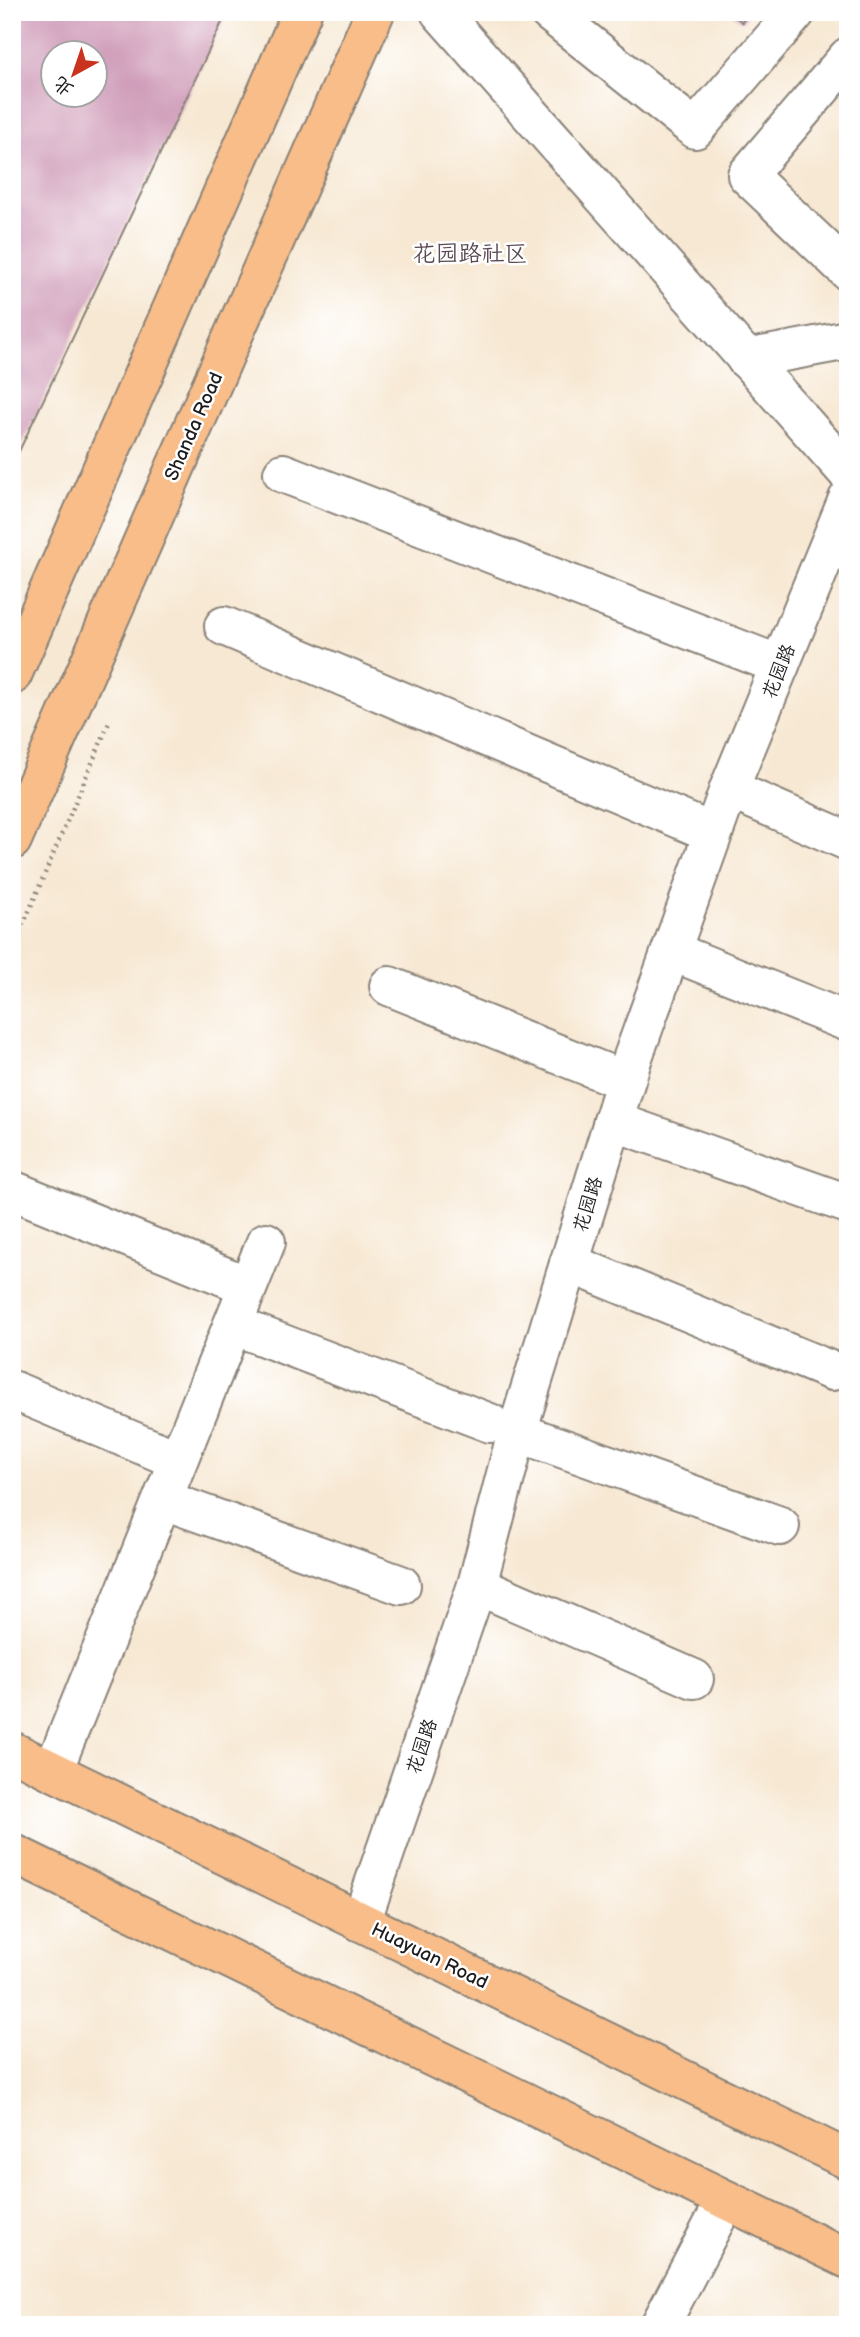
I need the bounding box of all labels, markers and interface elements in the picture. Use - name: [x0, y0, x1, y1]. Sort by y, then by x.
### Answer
- north arrow: [38, 38, 108, 108]
- text: 北: [49, 71, 79, 101]
- district label: 花园路社区: [413, 240, 528, 268]
- street label: Shanda Road: [160, 369, 229, 484]
- street label: 花园路: [758, 641, 801, 702]
- street label: 花园路: [569, 1174, 608, 1235]
- street label: 花园路: [402, 1716, 443, 1777]
- street label: Huayuan Road: [367, 1918, 491, 1995]

